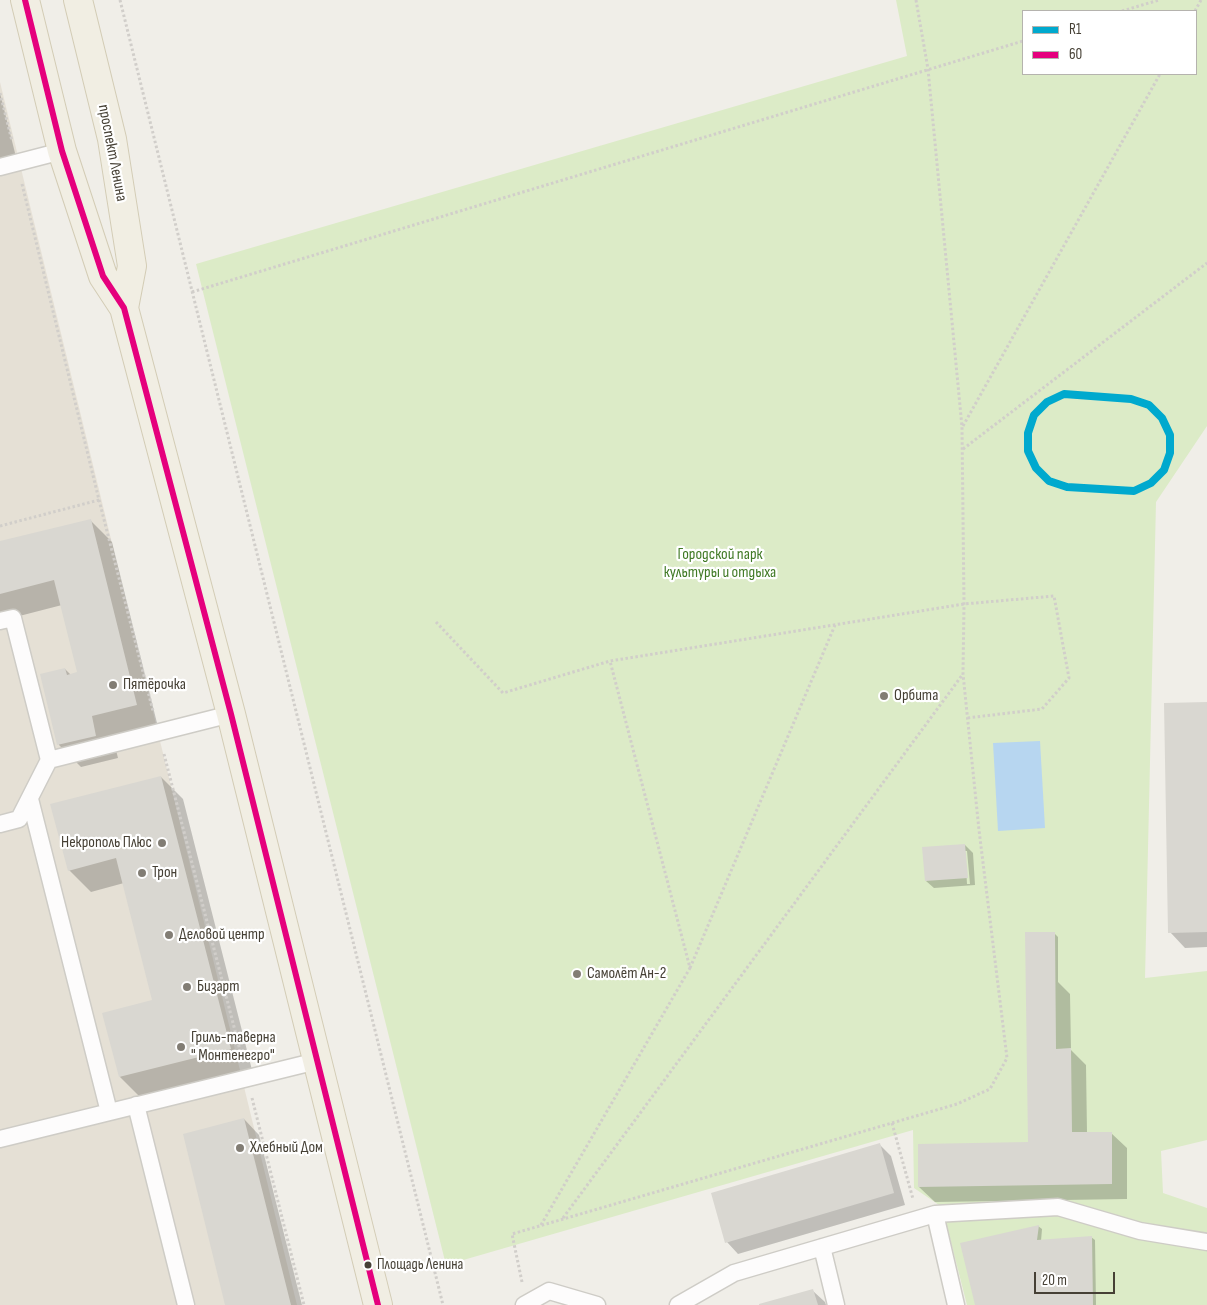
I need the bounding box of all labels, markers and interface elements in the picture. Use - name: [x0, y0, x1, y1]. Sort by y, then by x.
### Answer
- legend: [1022, 10, 1197, 75]
- text: R1: [1069, 20, 1081, 39]
- text: 60: [1069, 45, 1082, 64]
- street label: проспект Ленина: [93, 103, 131, 203]
- park label: Городской парк культуры и отдыха: [664, 545, 776, 583]
- place label: Пятёрочка: [123, 675, 186, 695]
- marker: Пятёрочка: [107, 679, 119, 691]
- place label: Орбита: [894, 686, 938, 706]
- marker: Орбита: [878, 690, 890, 702]
- place label: Некрополь Плюс: [61, 833, 152, 853]
- marker: Некрополь Плюс: [156, 837, 168, 849]
- place label: Трон: [152, 863, 177, 883]
- marker: Трон: [136, 867, 148, 879]
- place label: Деловой центр: [179, 925, 265, 945]
- marker: Деловой центр: [163, 929, 175, 941]
- place label: Самолёт Ан-2: [587, 964, 666, 984]
- marker: Самолёт Ан-2: [571, 968, 583, 980]
- place label: Бизарт: [197, 977, 239, 997]
- marker: Бизарт: [181, 981, 193, 993]
- place label: Гриль-таверна " Монтенегро": [191, 1028, 276, 1066]
- marker: Гриль-таверна " Монтенегро": [175, 1041, 187, 1053]
- place label: Хлебный Дом: [250, 1138, 323, 1158]
- marker: Хлебный Дом: [234, 1142, 246, 1154]
- place label: Площадь Ленина: [377, 1256, 463, 1274]
- marker: Площадь Ленина: [363, 1260, 373, 1270]
- scale bar: [1037, 1262, 1118, 1294]
- text: 20 m: [1042, 1271, 1067, 1290]

